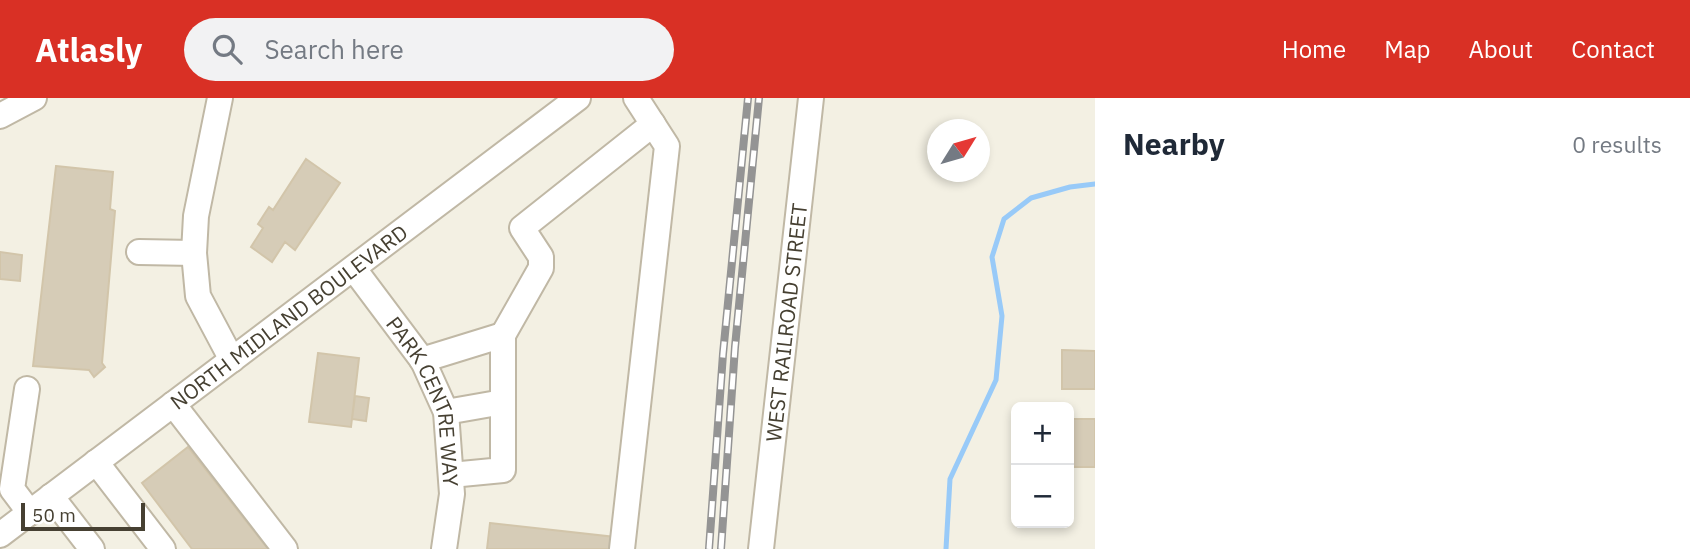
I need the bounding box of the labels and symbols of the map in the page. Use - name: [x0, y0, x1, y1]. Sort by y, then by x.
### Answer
- north arrow: [927, 119, 990, 182]
- street label: WEST RAILROAD STREET: [759, 202, 813, 443]
- street label: NORTH MIDLAND BOULEVARD: [164, 218, 413, 416]
- street label: PARK CENTRE WAY: [380, 310, 465, 488]
- scale bar: [21, 500, 145, 532]

